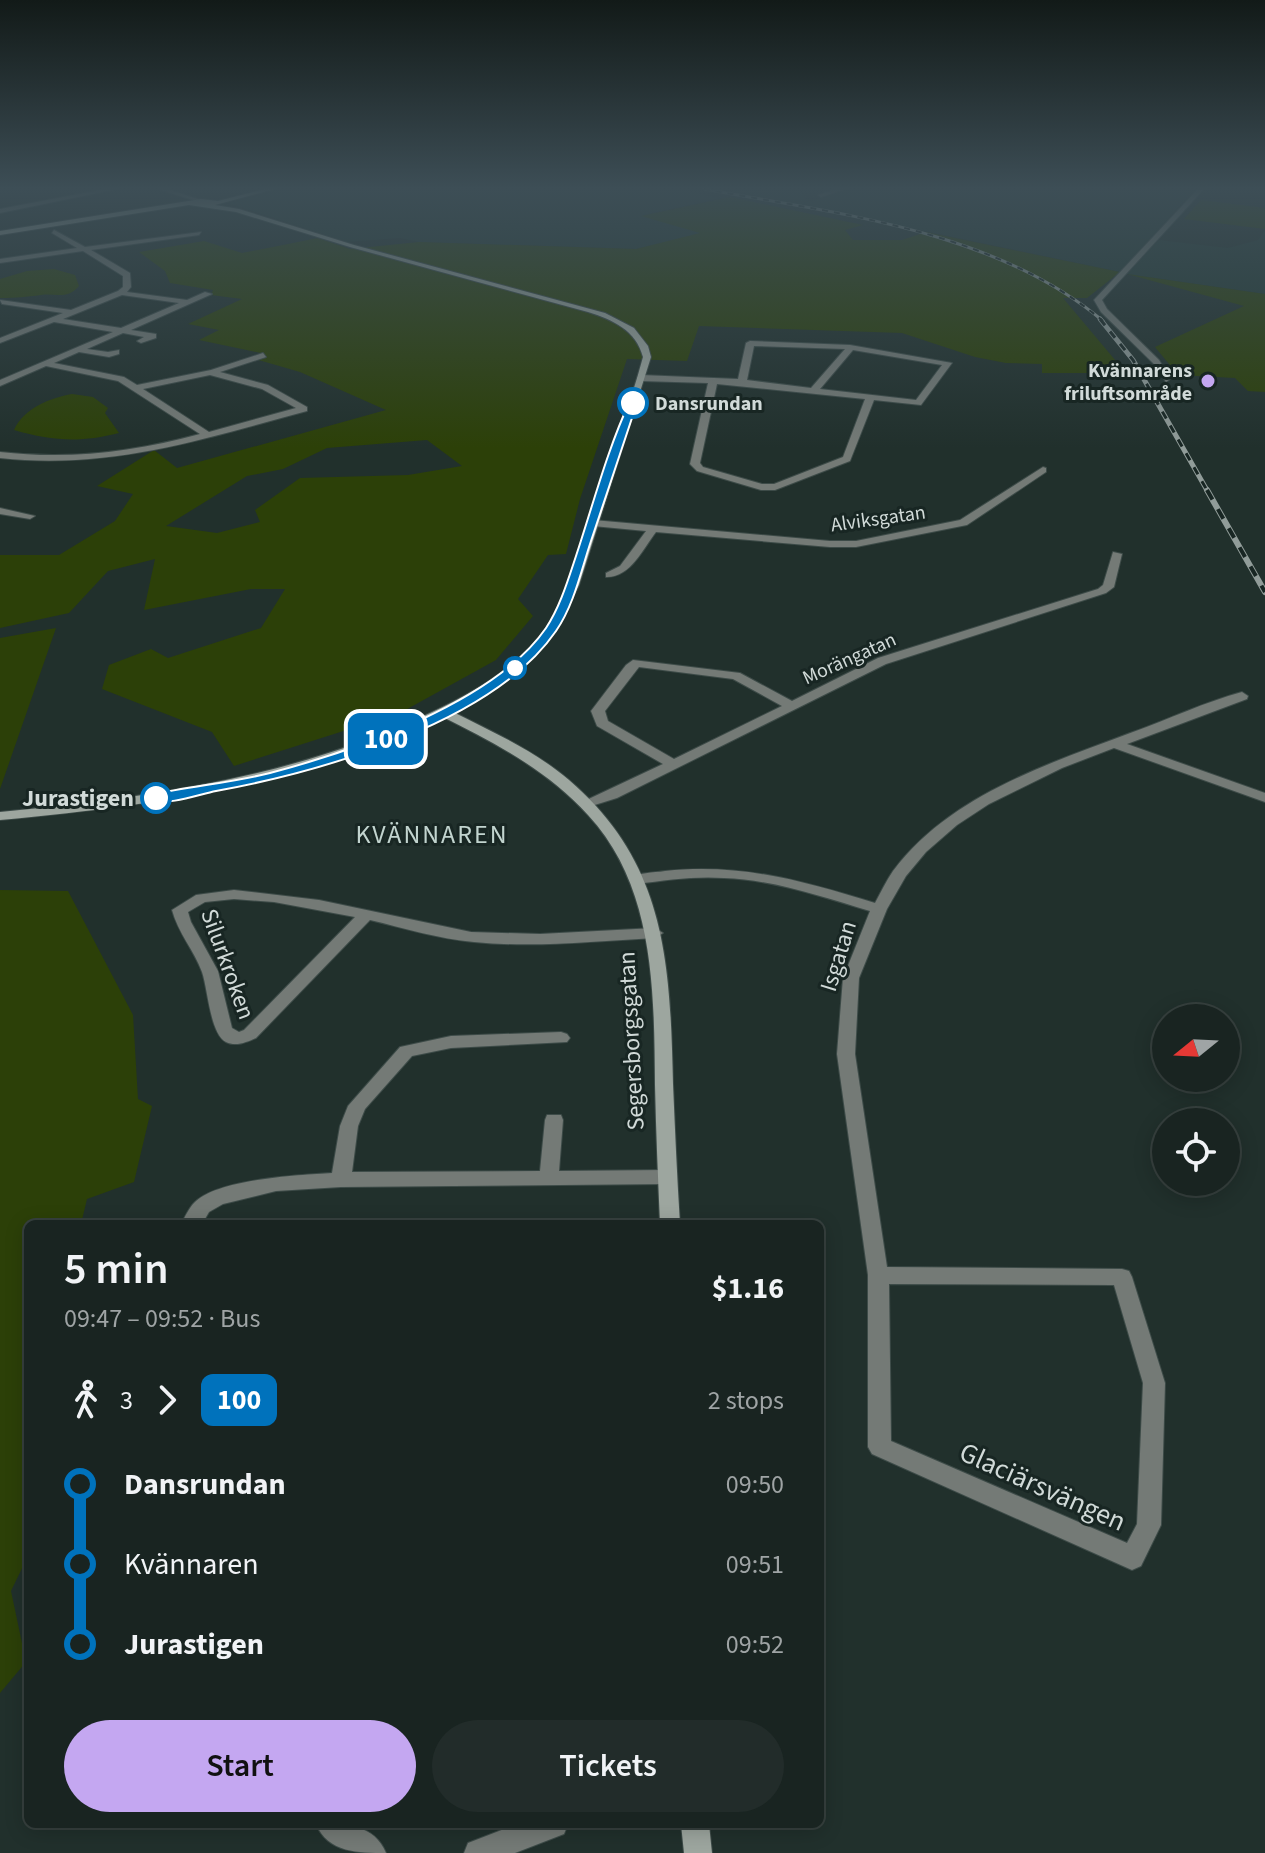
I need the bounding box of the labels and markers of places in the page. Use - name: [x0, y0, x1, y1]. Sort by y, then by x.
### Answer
- place label: Kvännarens friluftsområde: [1064, 357, 1192, 408]
- marker: Kvännarens friluftsområde: [1199, 372, 1217, 390]
- marker: Dansrundan: [618, 388, 648, 418]
- place label: Dansrundan: [655, 390, 763, 418]
- unlabelled marker: [504, 657, 526, 679]
- place label: Jurastigen: [22, 781, 134, 816]
- marker: Jurastigen: [141, 783, 171, 813]

